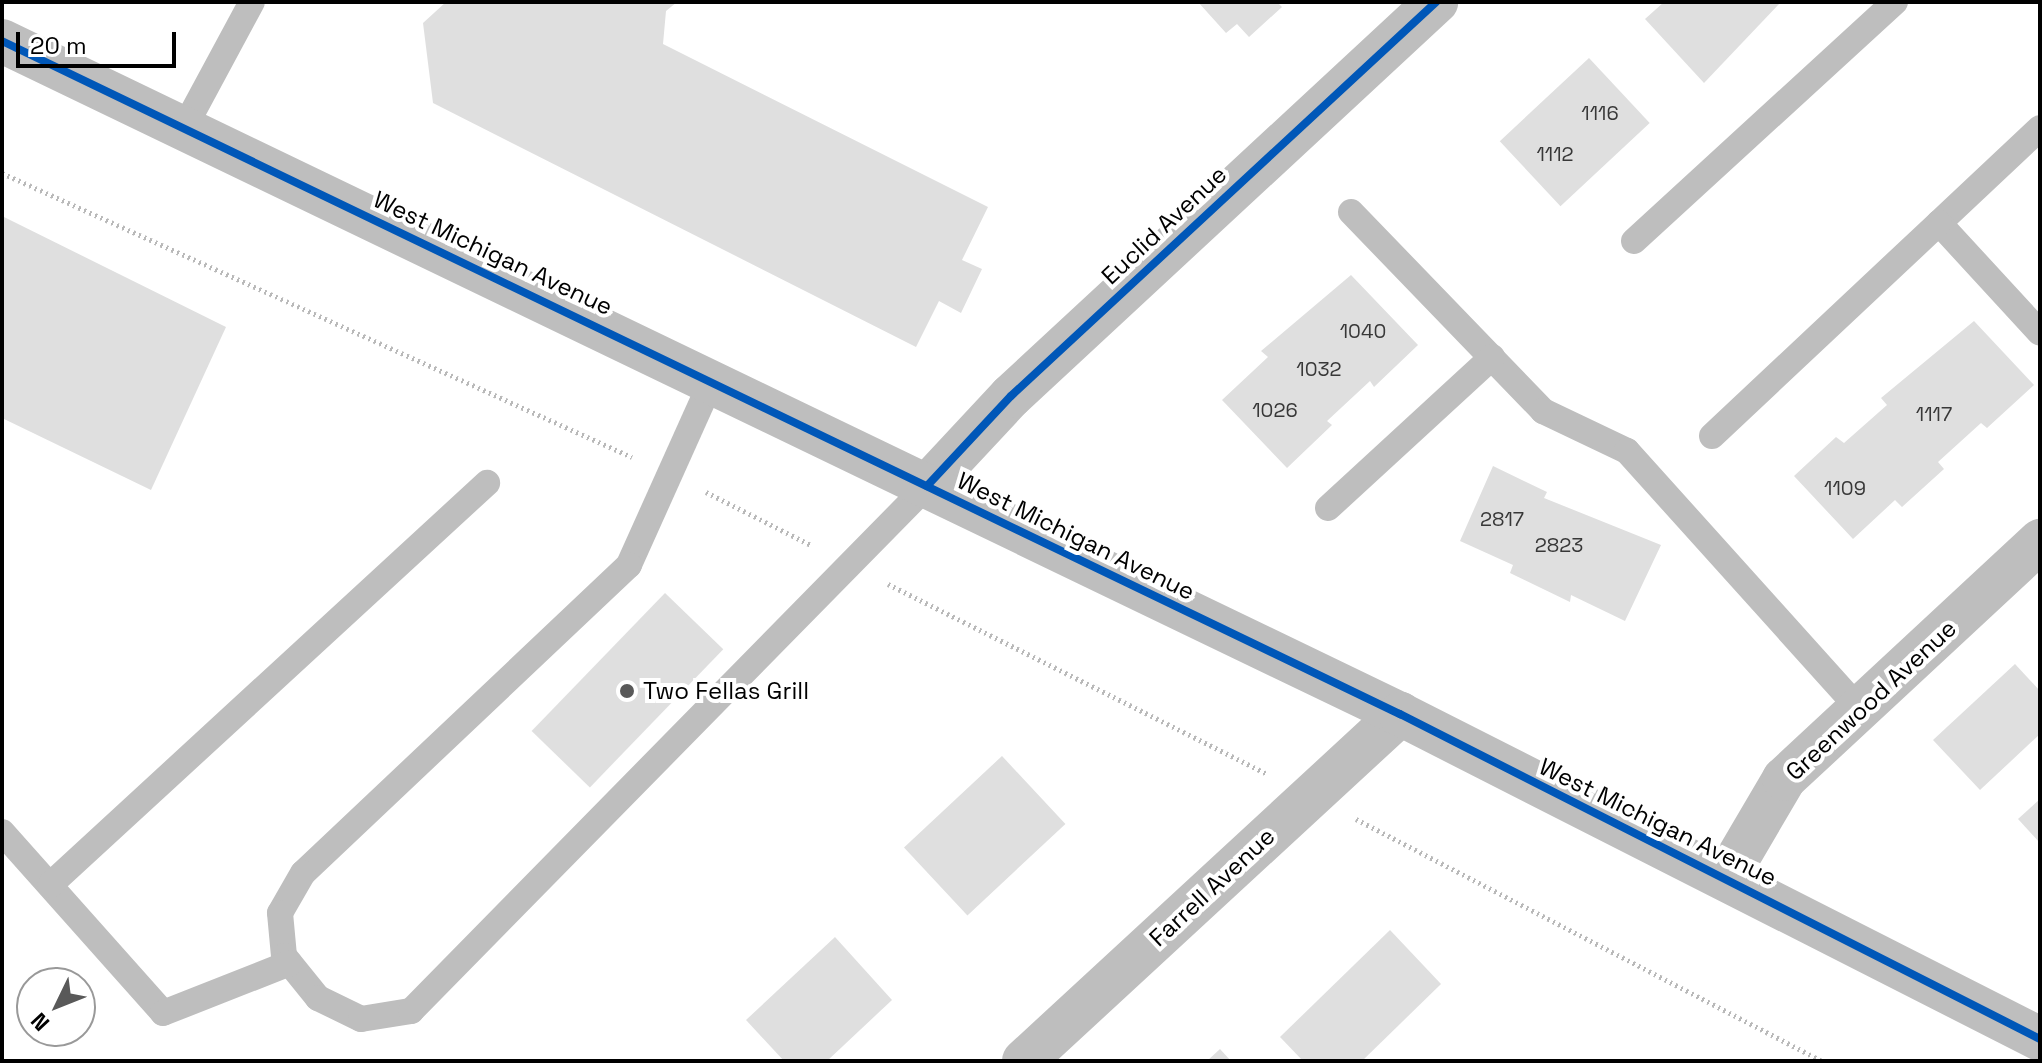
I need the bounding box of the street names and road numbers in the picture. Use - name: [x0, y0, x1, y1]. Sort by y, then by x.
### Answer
- street label: Euclid Avenue: [1095, 160, 1233, 290]
- street label: West Michigan Avenue: [369, 185, 617, 321]
- street label: West Michigan Avenue: [952, 466, 1200, 606]
- street label: Greenwood Avenue: [1780, 614, 1962, 786]
- street label: West Michigan Avenue: [1534, 752, 1782, 892]
- street label: Farrell Avenue: [1143, 822, 1281, 952]

